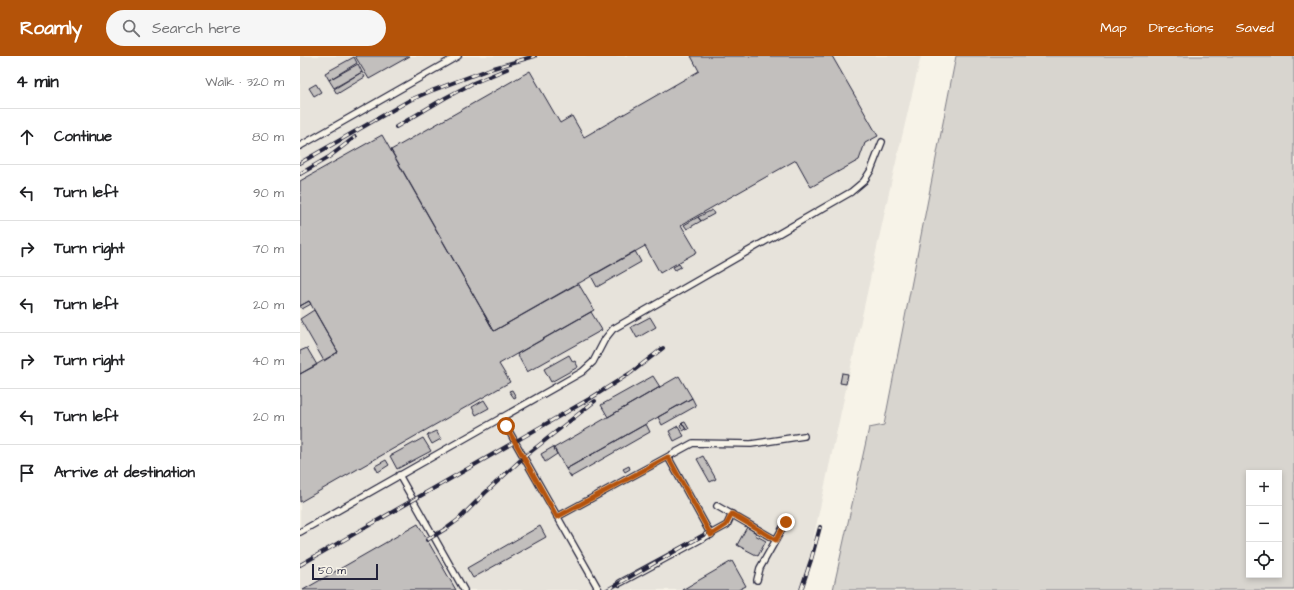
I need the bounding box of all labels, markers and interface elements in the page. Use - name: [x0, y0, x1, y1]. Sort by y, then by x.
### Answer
- search box: [106, 10, 386, 46]
- text: Roamly: [20, 15, 82, 42]
- icon: search: [120, 17, 142, 39]
- text: Search here: [152, 18, 241, 39]
- text: Map: [1100, 18, 1127, 38]
- text: Directions: [1149, 18, 1214, 38]
- text: Saved: [1236, 18, 1274, 38]
- text: 4 min: [16, 70, 59, 94]
- text: Walk · 320 m: [205, 73, 284, 91]
- icon: ahead: [16, 126, 38, 148]
- text: Continue: [54, 126, 112, 147]
- text: 80 m: [252, 128, 284, 146]
- icon: left: [16, 182, 38, 204]
- text: Turn left: [54, 182, 118, 203]
- text: 90 m: [253, 184, 284, 202]
- icon: right: [16, 238, 38, 260]
- text: Turn right: [54, 238, 125, 259]
- text: 70 m: [252, 240, 284, 258]
- icon: left: [16, 294, 38, 316]
- text: Turn left: [54, 294, 118, 315]
- text: 20 m: [253, 296, 284, 314]
- icon: right: [16, 350, 38, 372]
- text: Turn right: [54, 350, 125, 371]
- text: 40 m: [252, 352, 284, 370]
- icon: left: [16, 406, 38, 428]
- text: Turn left: [54, 406, 118, 427]
- text: 20 m: [253, 408, 284, 426]
- route start: [497, 417, 515, 435]
- icon: arrive: [16, 462, 38, 484]
- text: Arrive at destination: [54, 462, 195, 483]
- map controls: [1246, 470, 1282, 578]
- button: +: [1246, 470, 1282, 506]
- button: −: [1246, 506, 1282, 542]
- route end: [777, 513, 795, 531]
- button: locate: [1246, 542, 1282, 578]
- scale bar: [312, 562, 378, 581]
- text: 50 m: [318, 563, 346, 578]

